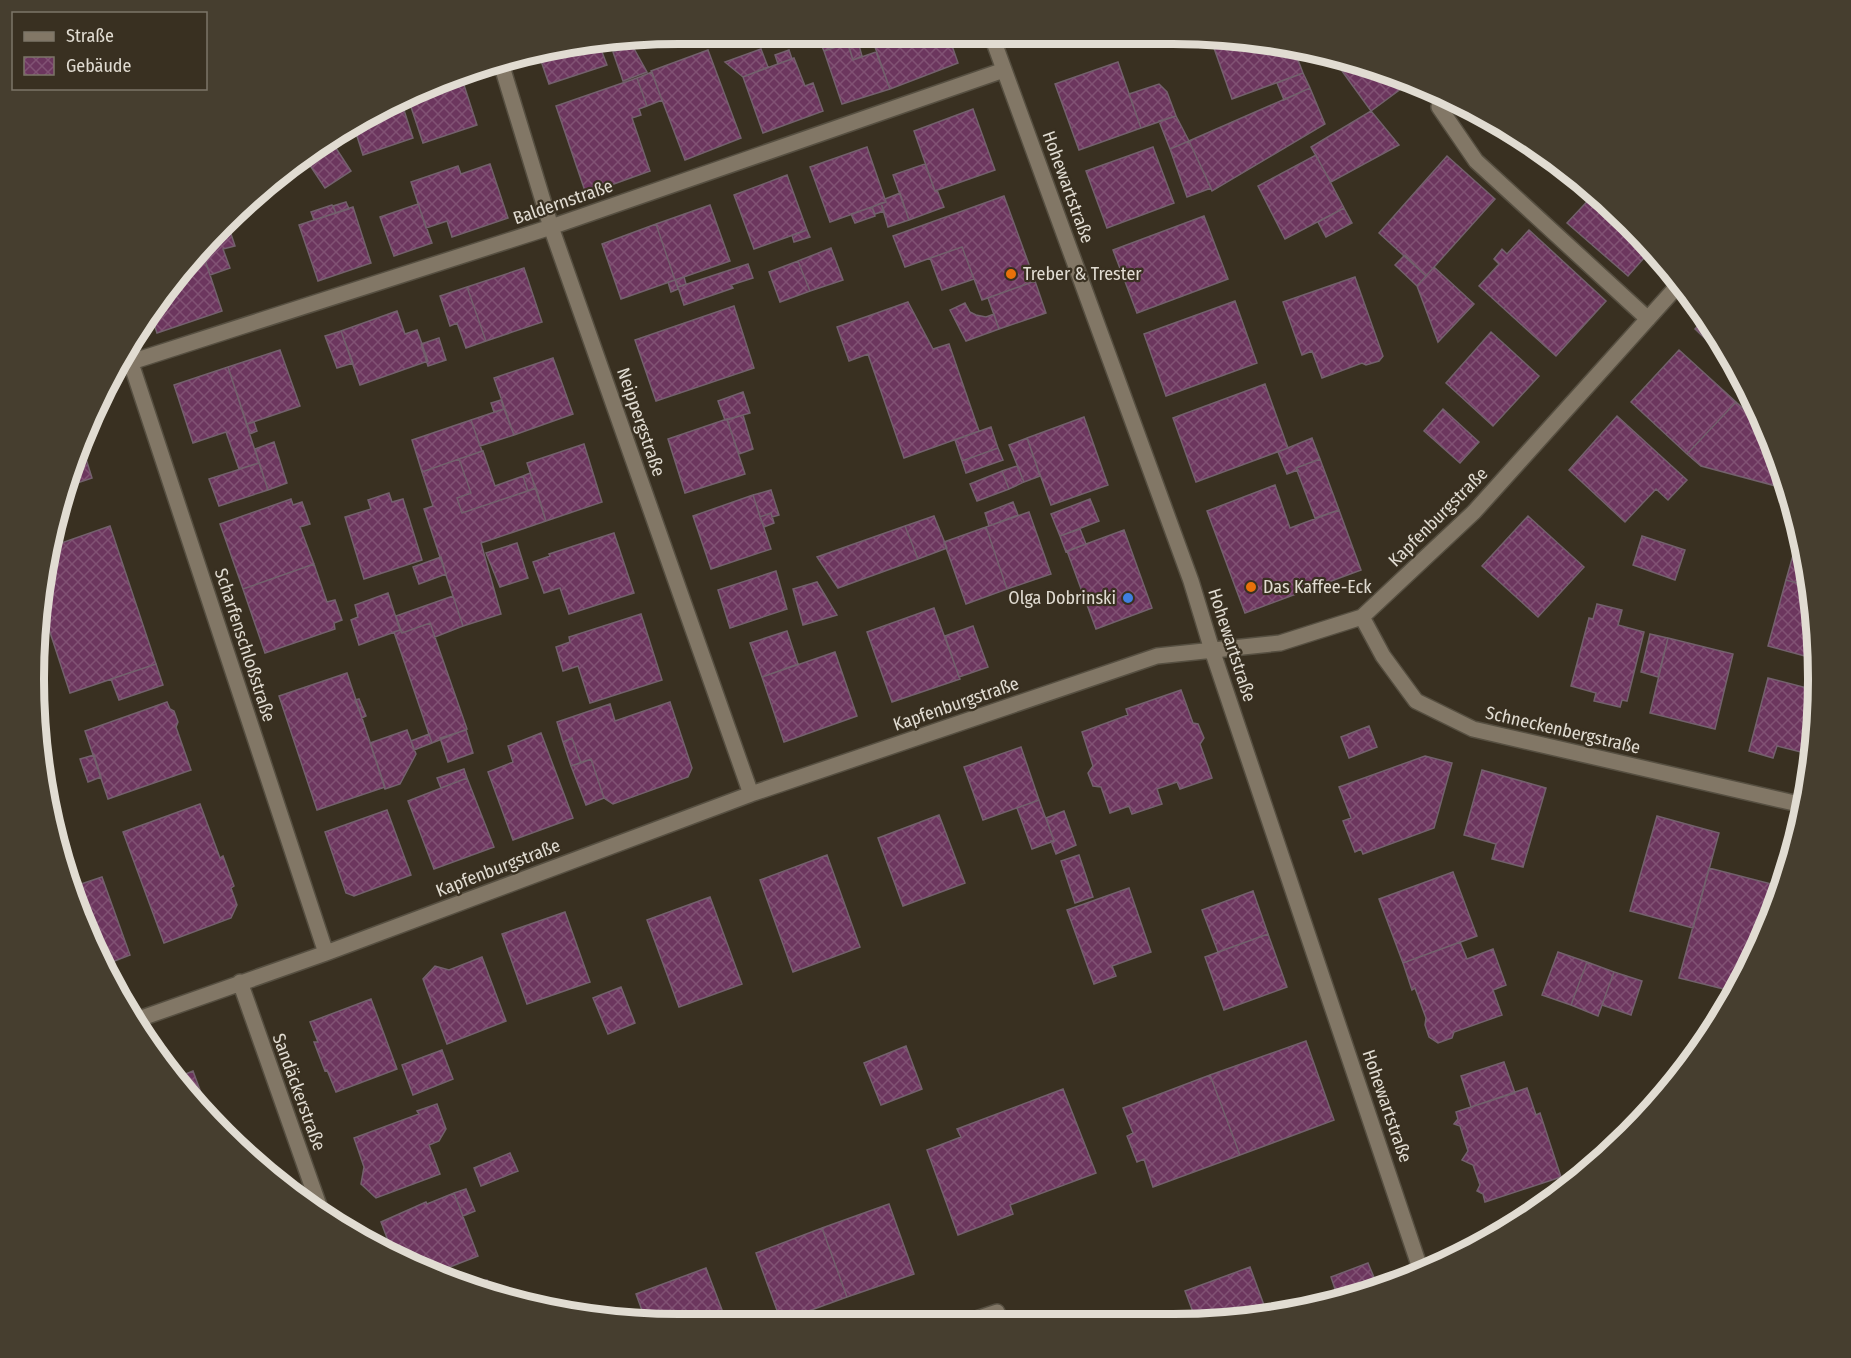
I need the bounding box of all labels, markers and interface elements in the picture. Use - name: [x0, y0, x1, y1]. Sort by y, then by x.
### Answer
- legend: [12, 12, 207, 90]
- text: Straße: [66, 25, 114, 47]
- text: Gebäude: [66, 55, 132, 77]
- street label: Hohewartstraße: [1037, 128, 1099, 246]
- street label: Baldernstraße: [510, 175, 616, 229]
- place label: Treber & Trester: [1023, 263, 1142, 285]
- marker: Treber & Trester: [1004, 267, 1018, 281]
- street label: Neippergstraße: [612, 365, 670, 479]
- street label: Kapfenburgstraße: [1384, 463, 1492, 571]
- street label: Scharfenschloßstraße: [210, 565, 280, 725]
- place label: Das Kaffee-Eck: [1263, 576, 1372, 598]
- marker: Das Kaffee-Eck: [1244, 580, 1258, 594]
- street label: Hohewartstraße: [1203, 586, 1261, 705]
- place label: Olga Dobrinski: [1008, 587, 1116, 609]
- marker: Olga Dobrinski: [1121, 591, 1135, 605]
- street label: Kapfenburgstraße: [890, 672, 1022, 736]
- street label: Schneckenbergstraße: [1483, 701, 1643, 759]
- street label: Kapfenburgstraße: [433, 834, 563, 902]
- street label: Sandäckerstraße: [268, 1030, 330, 1154]
- street label: Hohewartstraße: [1357, 1047, 1417, 1165]

